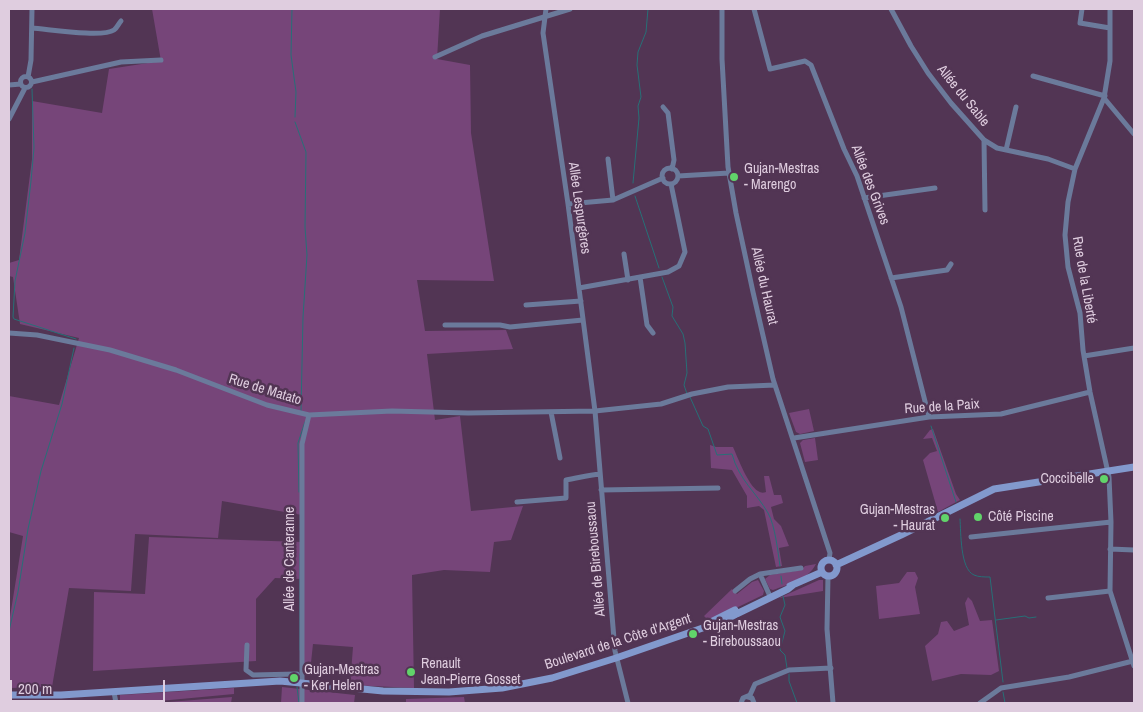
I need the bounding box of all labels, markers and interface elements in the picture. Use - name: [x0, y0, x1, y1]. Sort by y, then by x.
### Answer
- street label: Allée du Sable: [933, 62, 993, 130]
- street label: Allée des Grives: [847, 143, 893, 227]
- street label: Allée Lespurgères: [564, 161, 594, 255]
- place label: Gujan-Mestras - Marengo: [744, 161, 819, 193]
- marker: Gujan-Mestras - Marengo: [728, 171, 740, 183]
- street label: Rue de la Liberté: [1068, 235, 1100, 325]
- street label: Allée du Haurat: [747, 246, 781, 326]
- street label: Rue de Matato: [227, 371, 303, 409]
- street label: Rue de la Paix: [904, 396, 980, 418]
- place label: Coccibelle: [1040, 471, 1094, 487]
- marker: Coccibelle: [1098, 473, 1110, 485]
- street label: Allée de Bireboussaou: [583, 501, 609, 617]
- place label: Gujan-Mestras - Haurat: [860, 502, 935, 534]
- street label: Allée de Canteranne: [282, 507, 298, 611]
- place label: Côté Piscine: [988, 509, 1054, 525]
- marker: Côté Piscine: [972, 511, 984, 523]
- marker: Gujan-Mestras - Haurat: [939, 512, 951, 524]
- street label: Boulevard de la Côte d'Argent: [543, 610, 693, 674]
- place label: Gujan-Mestras - Bireboussaou: [703, 618, 781, 650]
- marker: Gujan-Mestras - Bireboussaou: [687, 628, 699, 640]
- place label: Renault Jean-Pierre Gosset: [421, 656, 521, 689]
- place label: Gujan-Mestras - Ker Helen: [304, 662, 379, 694]
- marker: Renault Jean-Pierre Gosset: [405, 666, 417, 678]
- scale bar: [12, 670, 168, 702]
- marker: Gujan-Mestras - Ker Helen: [288, 672, 300, 684]
- text: 200 m: [18, 678, 52, 699]

